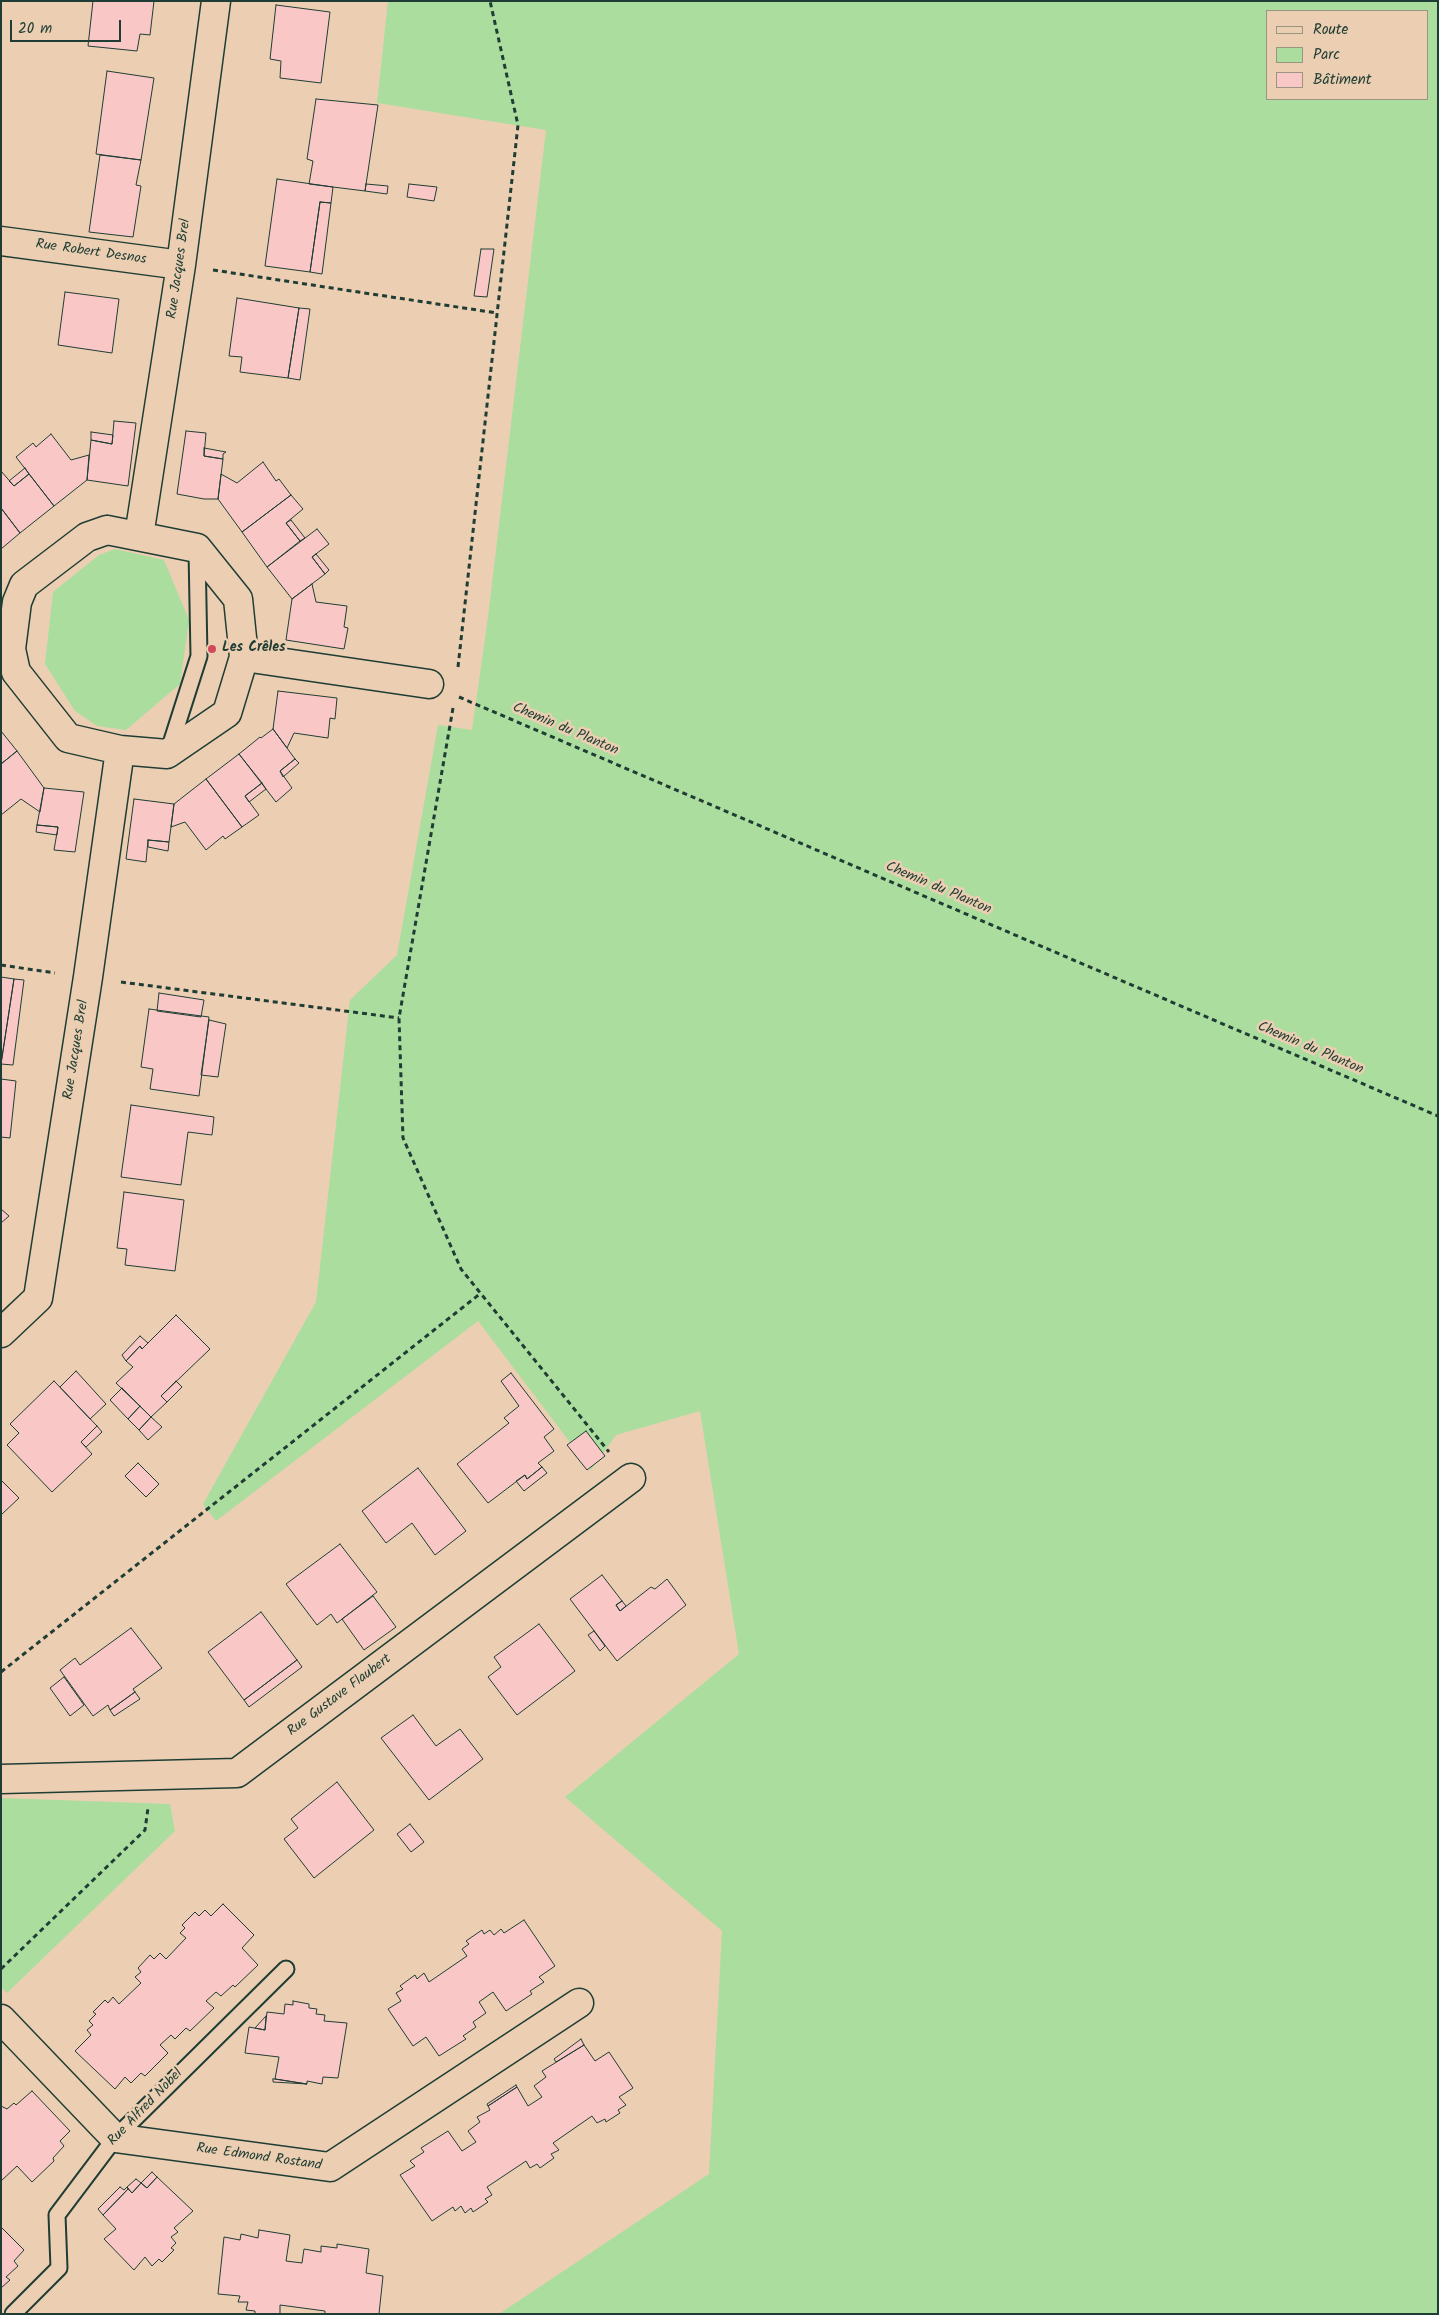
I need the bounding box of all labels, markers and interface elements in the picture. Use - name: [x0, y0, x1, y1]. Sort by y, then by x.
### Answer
- scale bar: [12, 10, 124, 42]
- legend: [1266, 10, 1429, 100]
- text: 20 m: [18, 17, 52, 41]
- text: Route: [1313, 18, 1348, 42]
- text: Parc: [1313, 43, 1340, 67]
- text: Bâtiment: [1313, 68, 1372, 92]
- street label: Rue Jacques Brel: [165, 218, 195, 320]
- street label: Rue Robert Desnos: [35, 237, 147, 269]
- place label: Les Crêles: [222, 641, 286, 657]
- marker: Les Crêles: [206, 643, 218, 655]
- street label: Chemin du Planton: [510, 700, 620, 760]
- street label: Chemin du Planton: [883, 859, 993, 919]
- street label: Rue Jacques Brel: [61, 999, 93, 1101]
- street label: Chemin du Planton: [1255, 1019, 1365, 1079]
- street label: Rue Gustave Flaubert: [285, 1651, 395, 1741]
- street label: Rue Alfred Nobel: [105, 2066, 187, 2150]
- street label: Rue Edmond Rostand: [195, 2141, 323, 2175]

